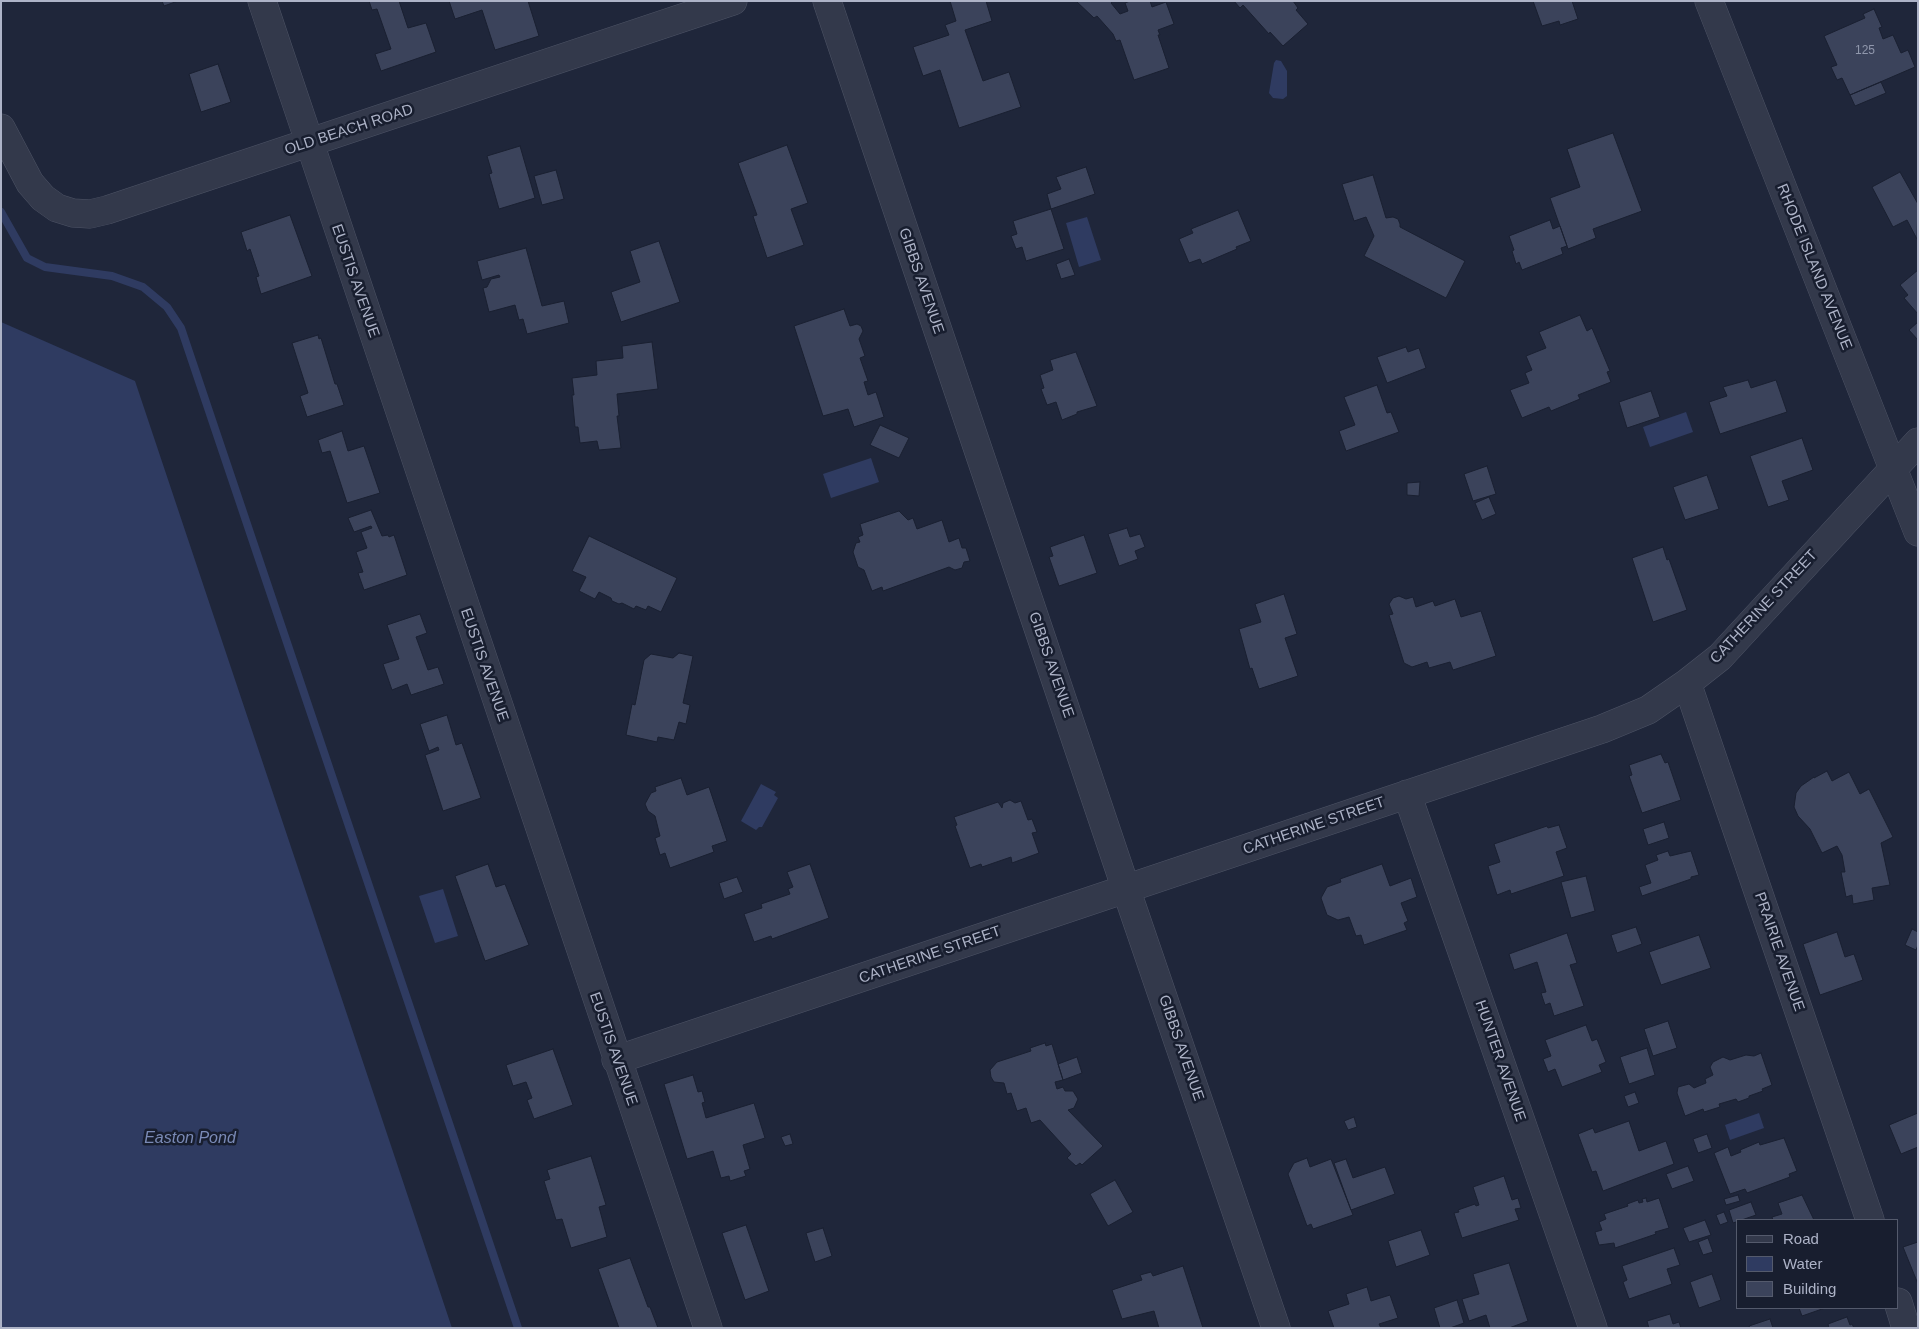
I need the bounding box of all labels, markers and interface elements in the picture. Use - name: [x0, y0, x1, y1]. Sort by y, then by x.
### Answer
- house number: 125: [1855, 44, 1875, 58]
- street label: OLD BEACH ROAD: [282, 101, 416, 159]
- street label: RHODE ISLAND AVENUE: [1772, 181, 1856, 353]
- street label: EUSTIS AVENUE: [327, 222, 383, 340]
- street label: GIBBS AVENUE: [894, 226, 948, 336]
- street label: CATHERINE STREET: [1707, 546, 1821, 668]
- street label: EUSTIS AVENUE: [456, 606, 512, 724]
- street label: GIBBS AVENUE: [1024, 610, 1078, 720]
- street label: CATHERINE STREET: [1241, 793, 1387, 859]
- street label: PRAIRIE AVENUE: [1750, 890, 1808, 1014]
- street label: CATHERINE STREET: [857, 922, 1003, 988]
- street label: EUSTIS AVENUE: [585, 990, 641, 1108]
- street label: GIBBS AVENUE: [1154, 993, 1208, 1103]
- street label: HUNTER AVENUE: [1471, 998, 1529, 1124]
- water label: Easton Pond: [144, 1129, 236, 1149]
- legend: [1736, 1219, 1899, 1309]
- text: Road: [1783, 1230, 1819, 1247]
- text: Water: [1783, 1255, 1822, 1272]
- text: Building: [1783, 1280, 1836, 1297]

